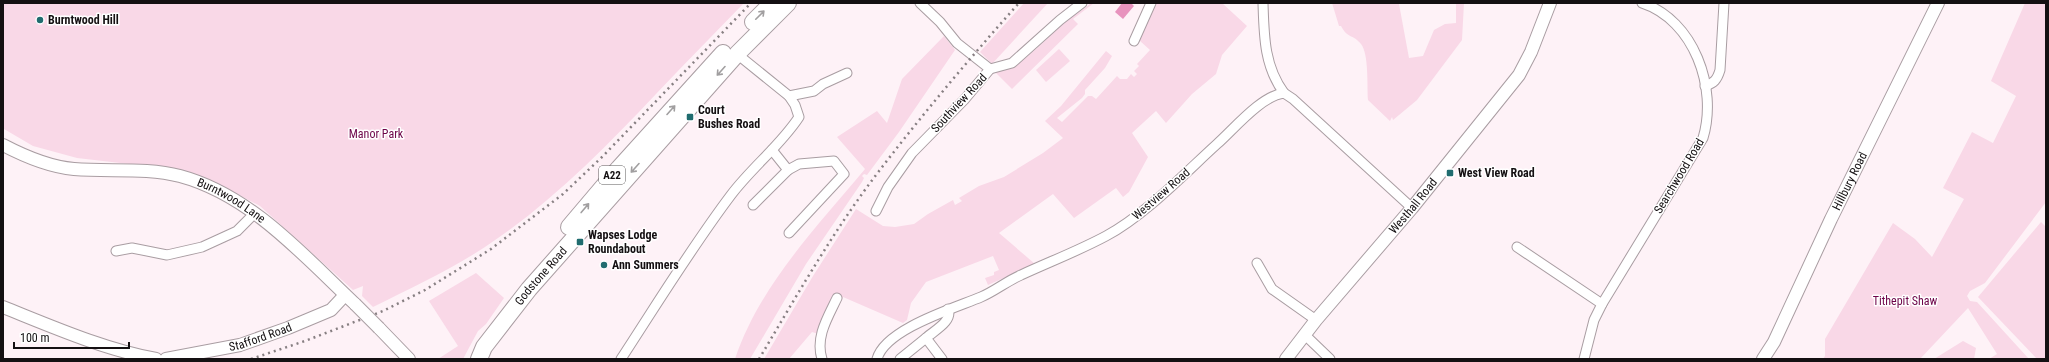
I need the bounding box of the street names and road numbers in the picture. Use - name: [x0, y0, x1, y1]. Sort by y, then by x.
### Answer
- street label: Southview Road: [928, 71, 990, 135]
- street label: Searchwood Road: [1651, 136, 1707, 216]
- street label: Hillbury Road: [1829, 150, 1870, 213]
- street label: Westview Road: [1129, 165, 1193, 223]
- road number: A22: [599, 166, 625, 184]
- street label: Burntwood Lane: [195, 175, 269, 226]
- street label: Westhall Road: [1386, 175, 1440, 236]
- street label: Godstone Road: [512, 244, 570, 308]
- street label: Stafford Road: [228, 320, 294, 354]

